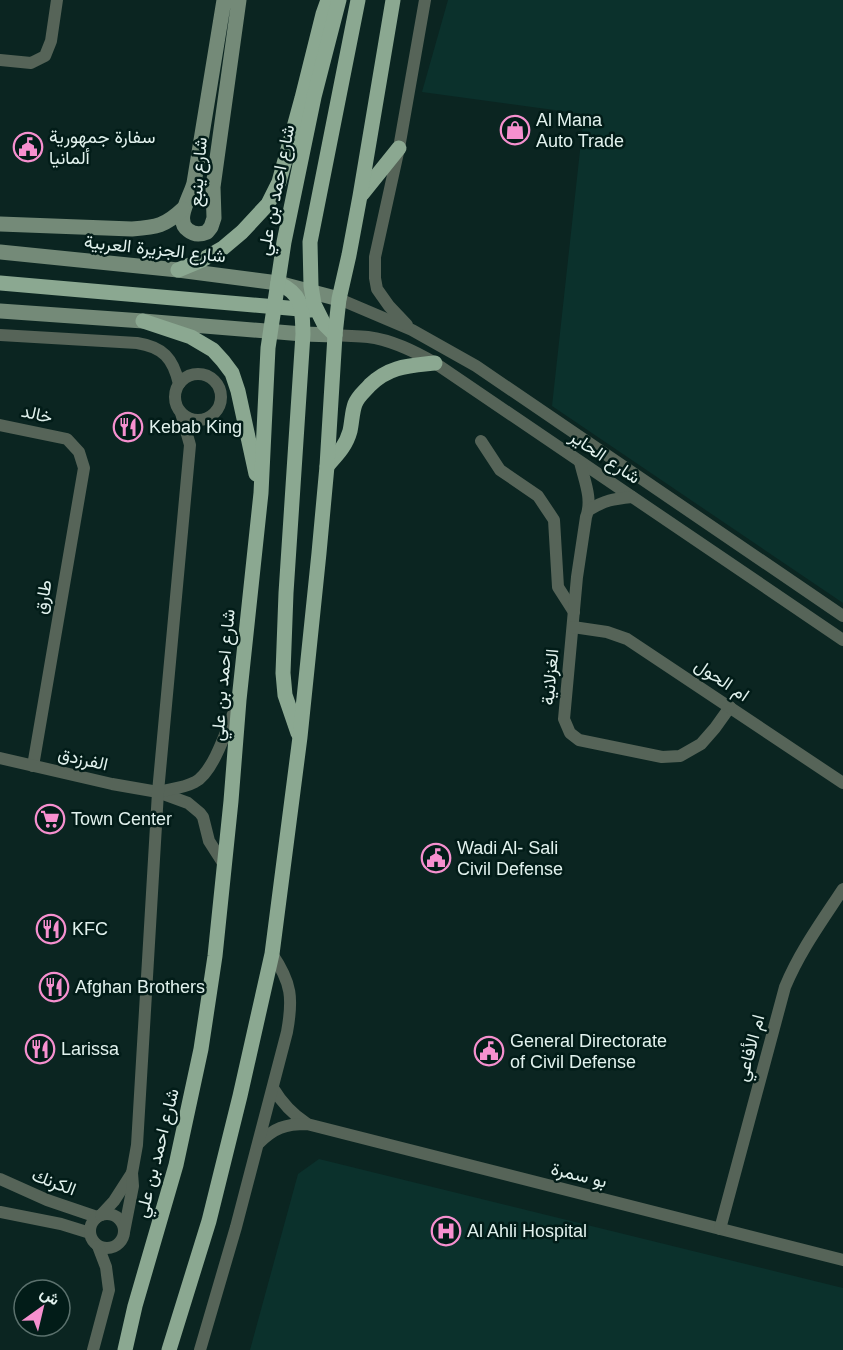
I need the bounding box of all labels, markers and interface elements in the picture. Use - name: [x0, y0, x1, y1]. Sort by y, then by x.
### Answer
- place label: Al Mana Auto Trade: [536, 110, 624, 151]
- shop icon: Al Mana Auto Trade: [499, 114, 531, 146]
- street label: شارع احمد بن علي: [254, 123, 303, 258]
- place label: سفارة جمهورية ألمانيا: [49, 127, 155, 168]
- public building icon: سفارة جمهورية ألمانيا: [12, 131, 44, 163]
- street label: شارع ينبع: [185, 136, 213, 208]
- street label: شارع الجزيرة العربية: [83, 232, 227, 268]
- street label: خالد: [19, 401, 55, 427]
- restaurant icon: Kebab King: [112, 411, 144, 443]
- place label: Kebab King: [149, 417, 242, 437]
- street label: شارع الحاير: [564, 426, 644, 490]
- street label: طارق: [30, 578, 57, 616]
- street label: شارع احمد بن علي: [207, 608, 244, 742]
- street label: الغزلانية: [538, 648, 563, 706]
- street label: ام الحول: [690, 655, 753, 707]
- street label: الفرزدق: [56, 744, 110, 775]
- supermarket icon: Town Center: [34, 803, 66, 835]
- place label: Town Center: [71, 809, 172, 829]
- place label: Wadi Al- Sali Civil Defense: [457, 838, 563, 879]
- public building icon: Wadi Al- Sali Civil Defense: [420, 842, 452, 874]
- restaurant icon: KFC: [35, 913, 67, 945]
- place label: KFC: [72, 919, 108, 939]
- restaurant icon: Afghan Brothers: [38, 971, 70, 1003]
- place label: Afghan Brothers: [75, 977, 205, 997]
- street label: ام الأفاعي: [732, 1012, 773, 1085]
- place label: General Directorate of Civil Defense: [510, 1031, 667, 1072]
- restaurant icon: Larissa: [24, 1033, 56, 1065]
- public building icon: General Directorate of Civil Defense: [473, 1035, 505, 1067]
- place label: Larissa: [61, 1039, 120, 1059]
- street label: شارع احمد بن علي: [131, 1086, 188, 1221]
- street label: بو سمرة: [549, 1158, 609, 1193]
- street label: الكرنك: [29, 1164, 79, 1200]
- hospital icon: Al Ahli Hospital: [430, 1215, 462, 1247]
- place label: Al Ahli Hospital: [467, 1221, 587, 1241]
- north arrow: [12, 1278, 72, 1338]
- text: ش: [37, 1284, 63, 1309]

